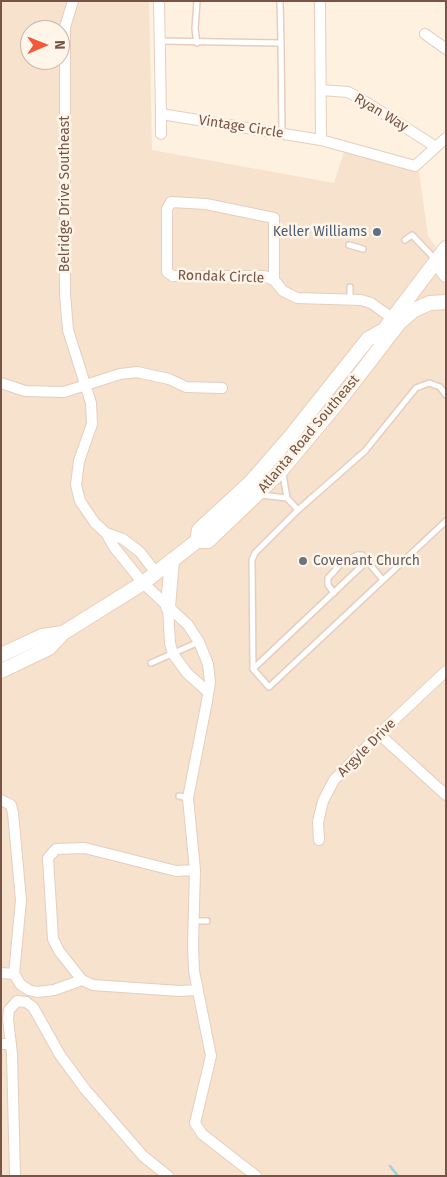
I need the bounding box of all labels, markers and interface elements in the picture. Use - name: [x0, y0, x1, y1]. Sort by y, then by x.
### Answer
- north arrow: [20, 20, 70, 70]
- text: N: [51, 40, 68, 50]
- street label: Ryan Way: [351, 90, 411, 136]
- street label: Vintage Circle: [197, 112, 285, 142]
- street label: Belridge Drive Southeast: [57, 116, 73, 272]
- place label: Keller Williams: [273, 224, 367, 240]
- marker: Keller Williams: [371, 226, 383, 238]
- street label: Rondak Circle: [177, 267, 265, 287]
- street label: Atlanta Road Southeast: [255, 372, 363, 496]
- place label: Covenant Church: [313, 553, 420, 569]
- marker: Covenant Church: [297, 555, 309, 567]
- street label: Argyle Drive: [334, 715, 400, 781]

